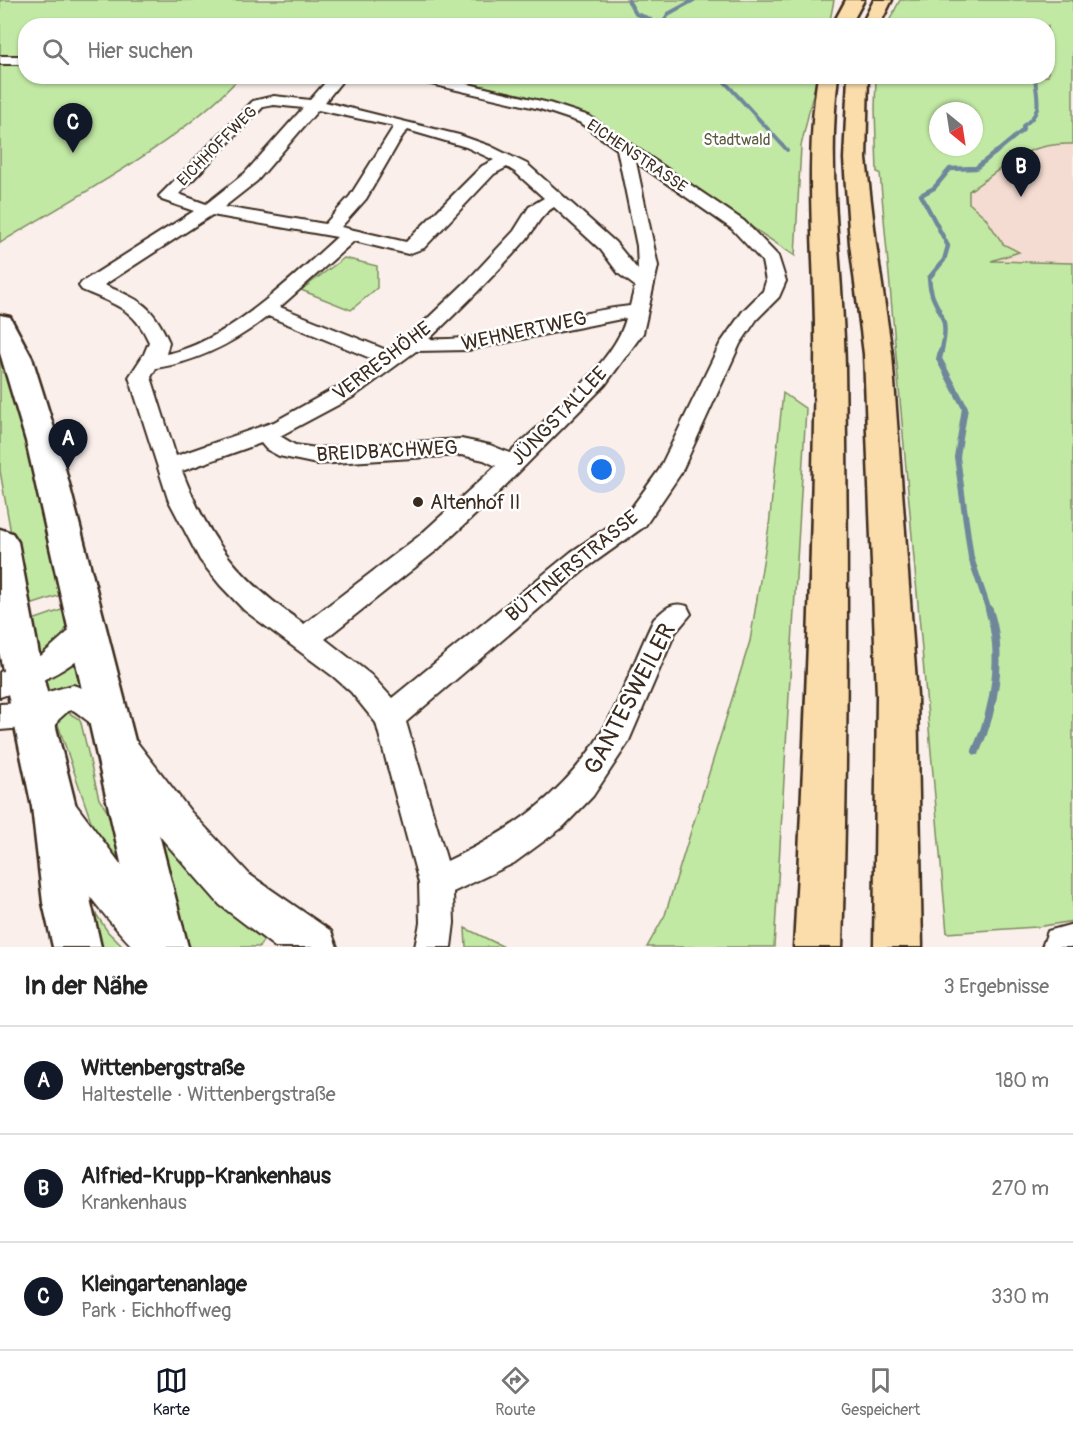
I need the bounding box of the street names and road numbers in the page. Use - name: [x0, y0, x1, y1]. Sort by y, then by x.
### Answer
- street label: EICHHOFFWEG: [173, 102, 261, 190]
- street label: EICHENSTRASSE: [583, 115, 691, 197]
- street label: WEHNERTWEG: [459, 306, 589, 356]
- street label: VERRESHÖHE: [328, 316, 436, 406]
- street label: JÜNGSTALLEE: [505, 361, 613, 471]
- street label: BREIDBACHWEG: [316, 435, 458, 467]
- street label: BÜTTNERSTRASSE: [501, 505, 643, 627]
- street label: GANTESWEILER: [578, 618, 682, 780]

